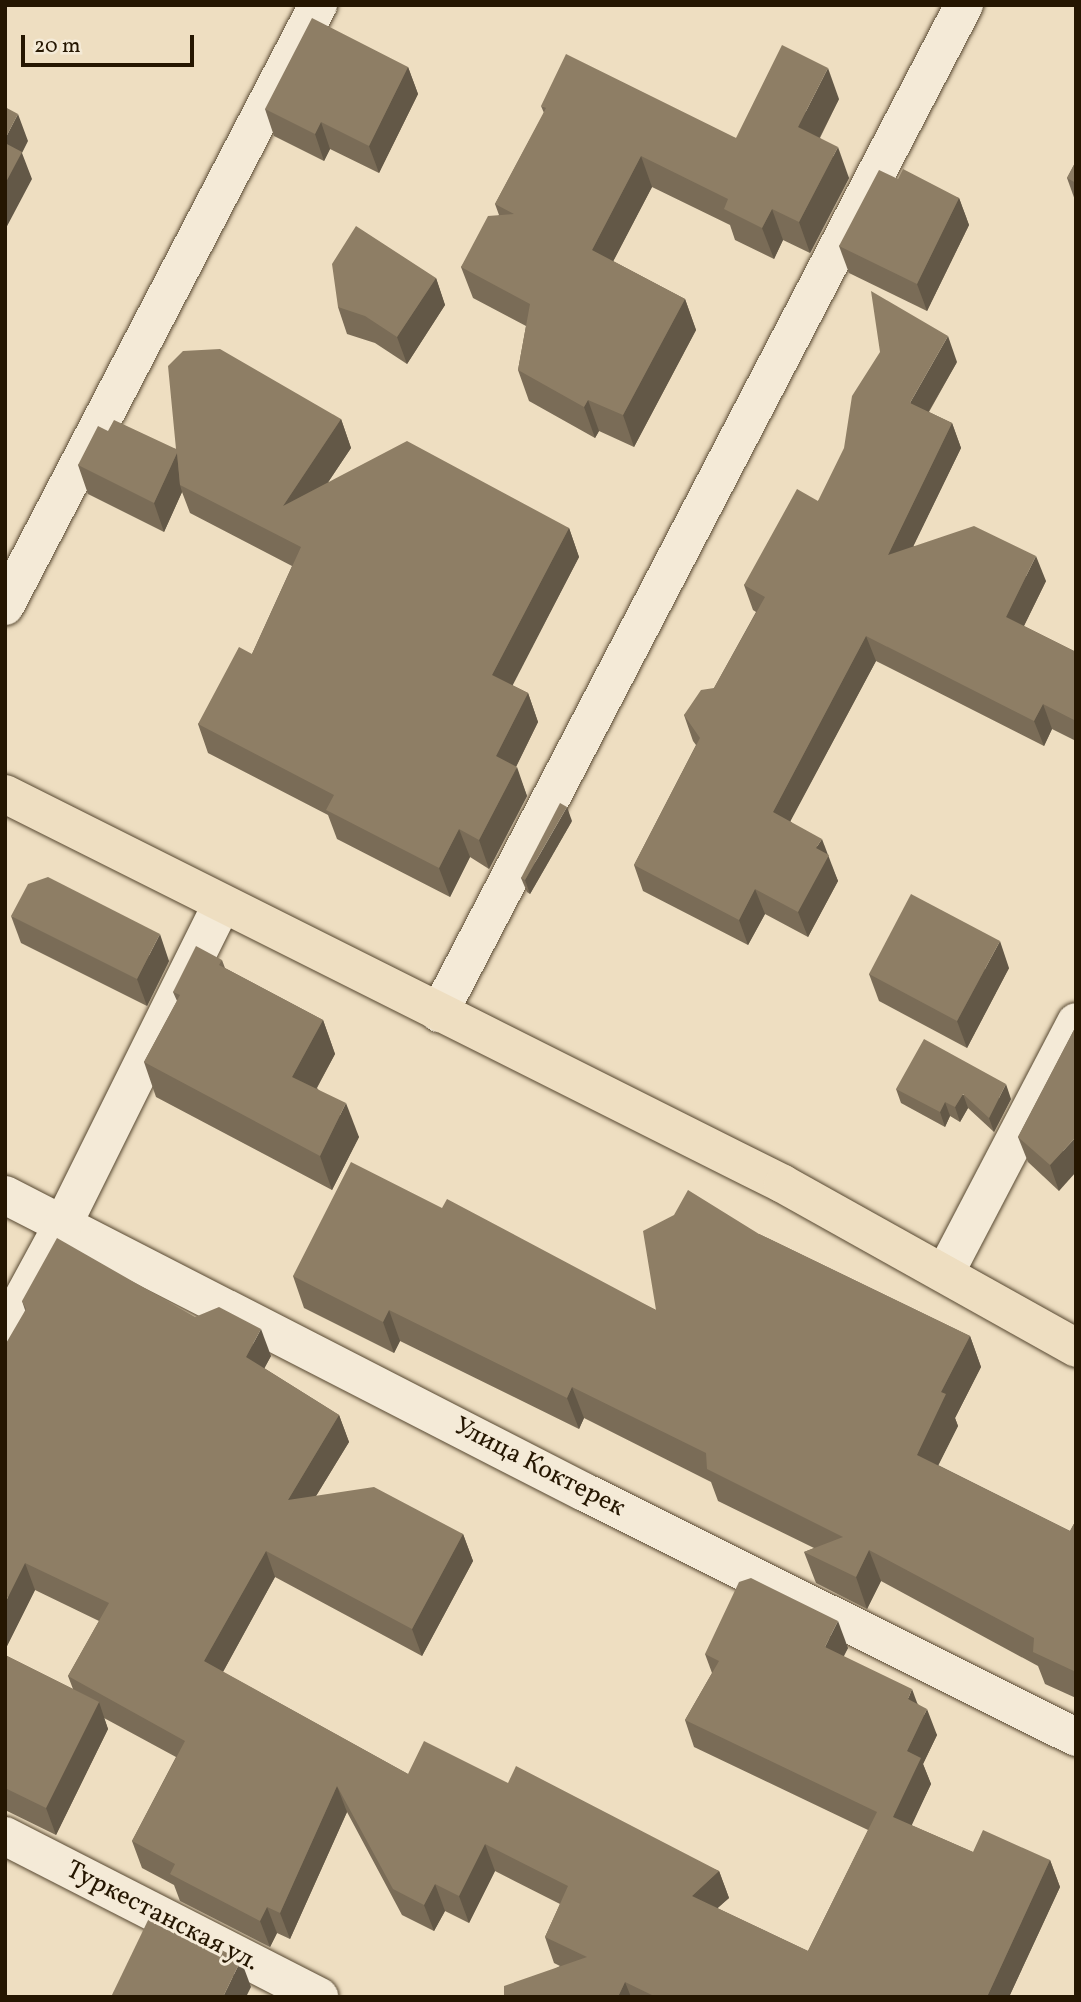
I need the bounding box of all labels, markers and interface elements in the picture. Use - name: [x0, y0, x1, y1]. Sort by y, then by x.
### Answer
- scale bar: [24, 21, 198, 65]
- text: 20 m: [34, 32, 80, 61]
- street label: Улица Коктерек: [448, 1411, 630, 1525]
- street label: Туркестанская ул.: [60, 1855, 264, 1979]

